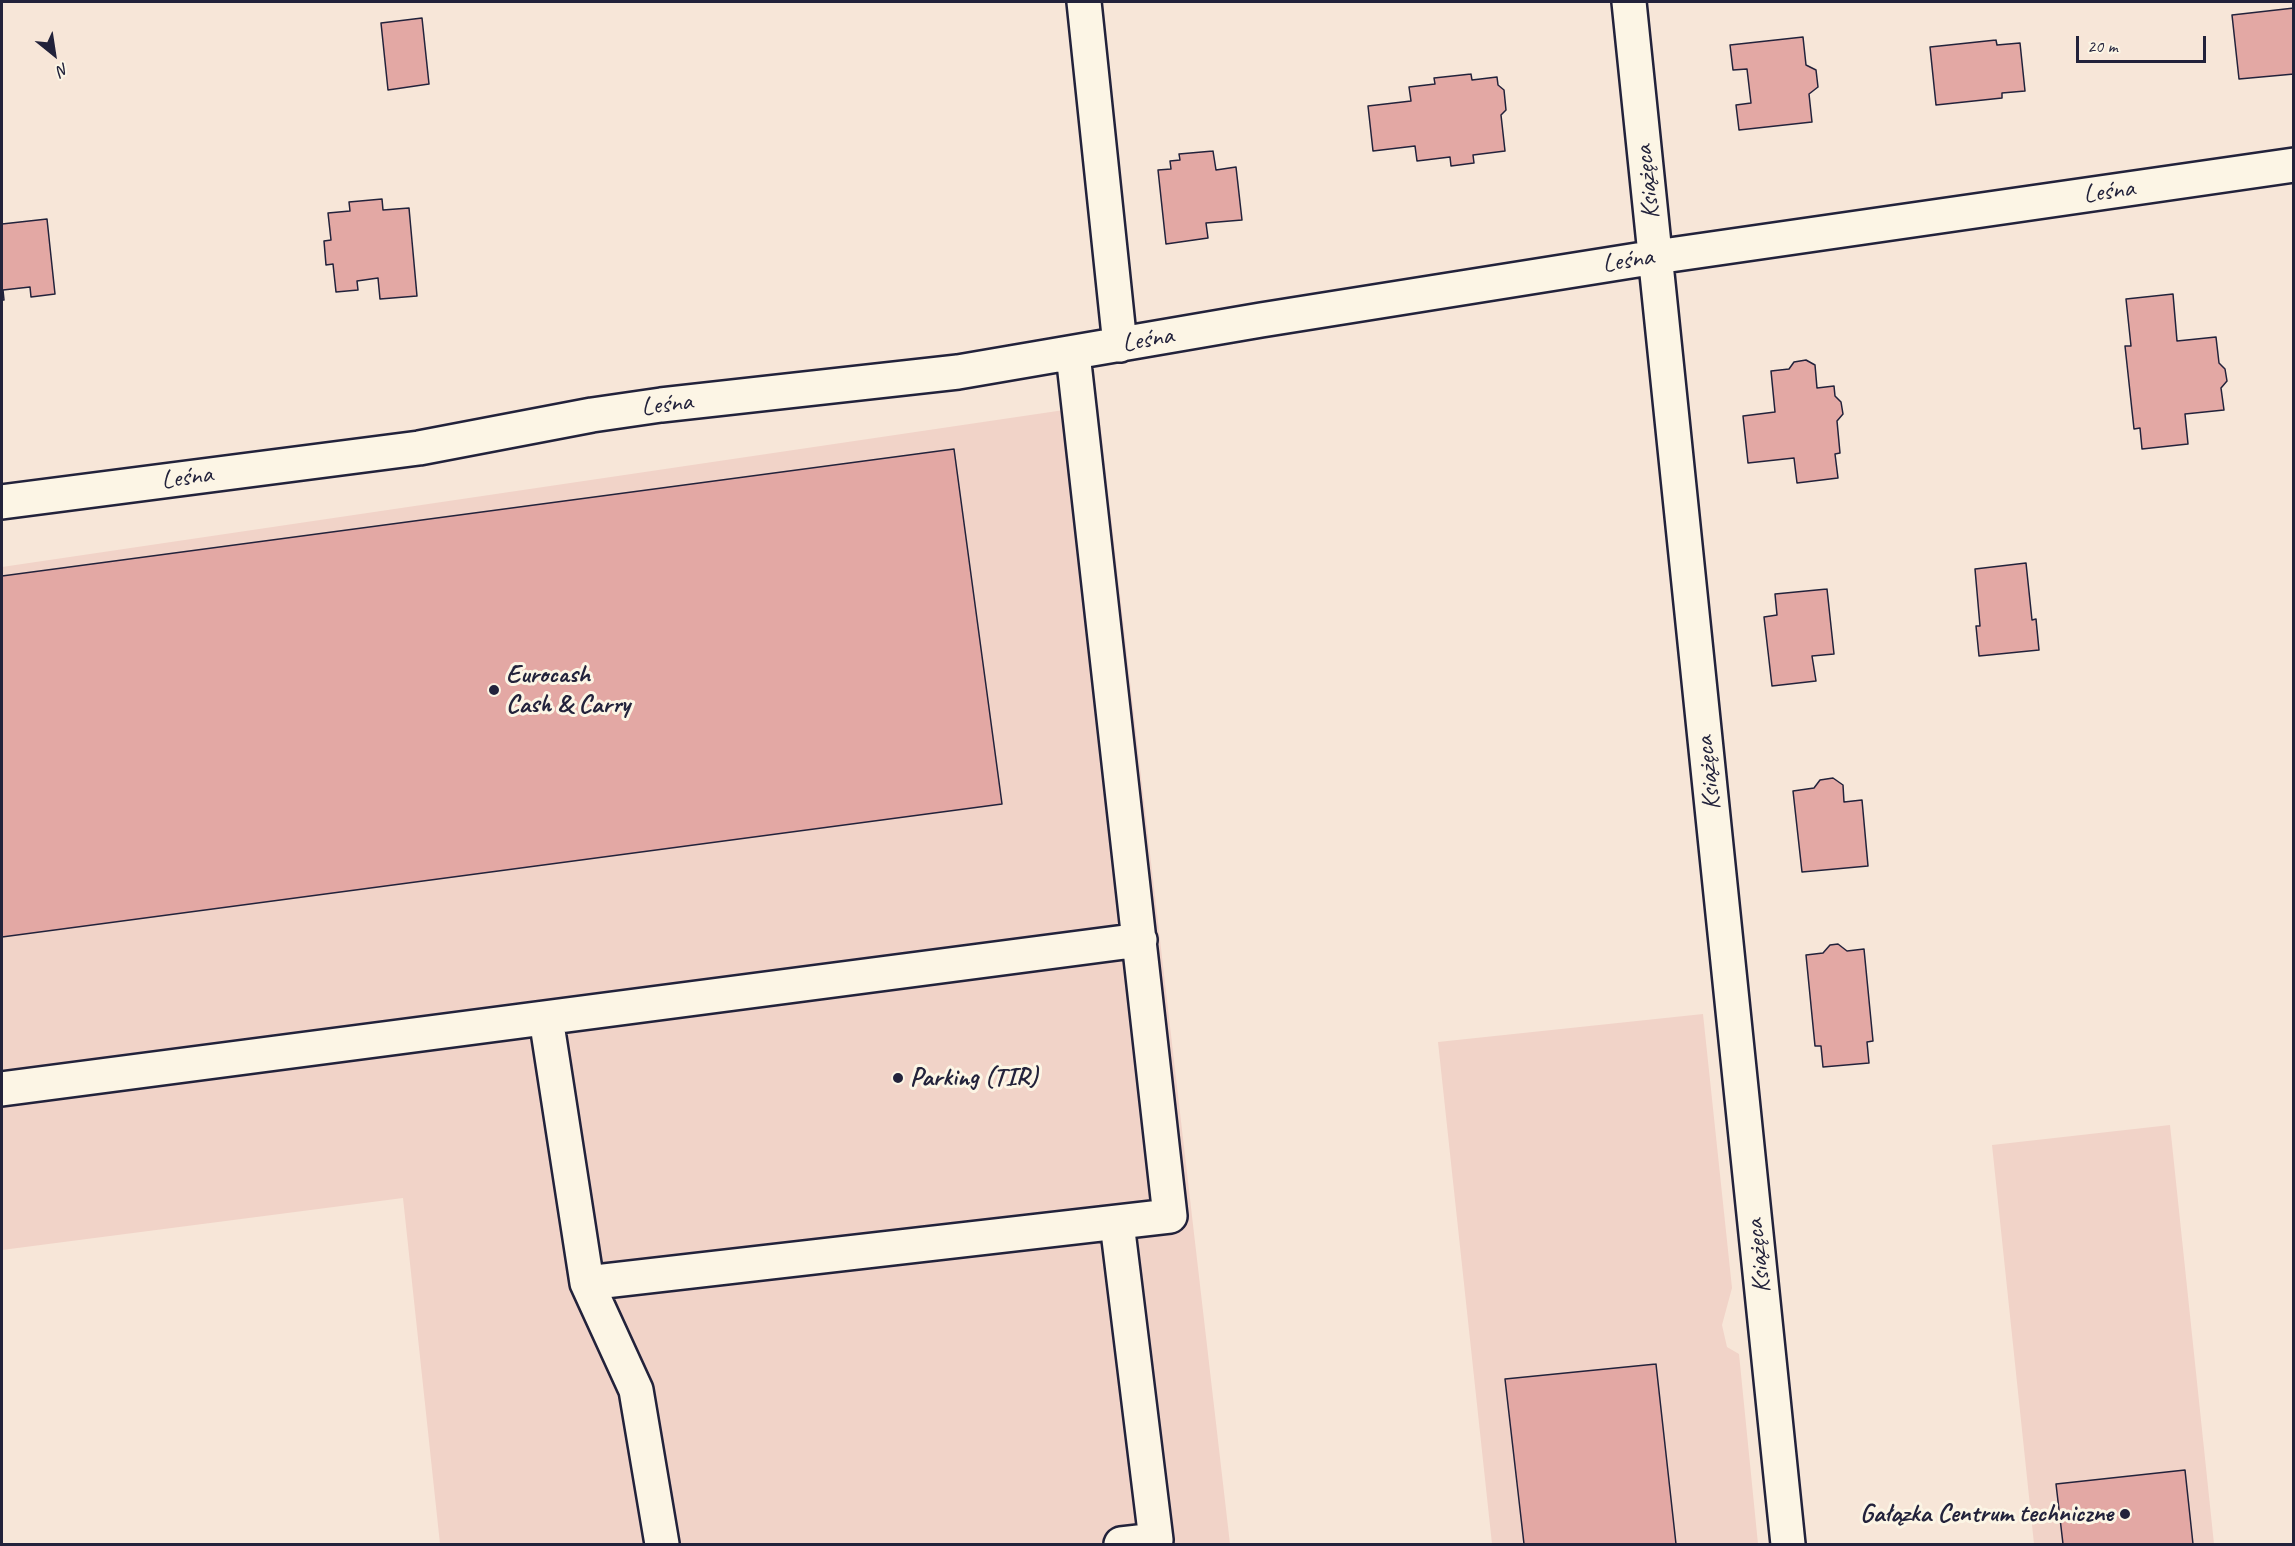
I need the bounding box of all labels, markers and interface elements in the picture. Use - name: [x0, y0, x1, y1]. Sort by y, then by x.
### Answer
- north arrow: [24, 24, 84, 84]
- scale bar: [2079, 24, 2210, 62]
- text: 20 m: [2087, 35, 2118, 57]
- text: N: [54, 58, 72, 81]
- street label: Książęca: [1629, 143, 1667, 221]
- street label: Leśna: [2081, 173, 2137, 211]
- street label: Leśna: [1600, 242, 1656, 280]
- street label: Leśna: [1120, 320, 1176, 360]
- street label: Leśna: [640, 386, 694, 424]
- street label: Leśna: [159, 459, 215, 497]
- place label: Eurocash Cash & Carry: [506, 659, 630, 720]
- marker: Eurocash Cash & Carry: [487, 683, 501, 697]
- street label: Książęca: [1690, 734, 1728, 812]
- place label: Parking (TIR): [910, 1062, 1038, 1094]
- marker: Parking (TIR): [891, 1071, 905, 1085]
- street label: Książęca: [1740, 1217, 1778, 1295]
- place label: Gałązka Centrum techniczne: [1860, 1498, 2113, 1530]
- marker: Gałązka Centrum techniczne: [2118, 1507, 2132, 1521]

